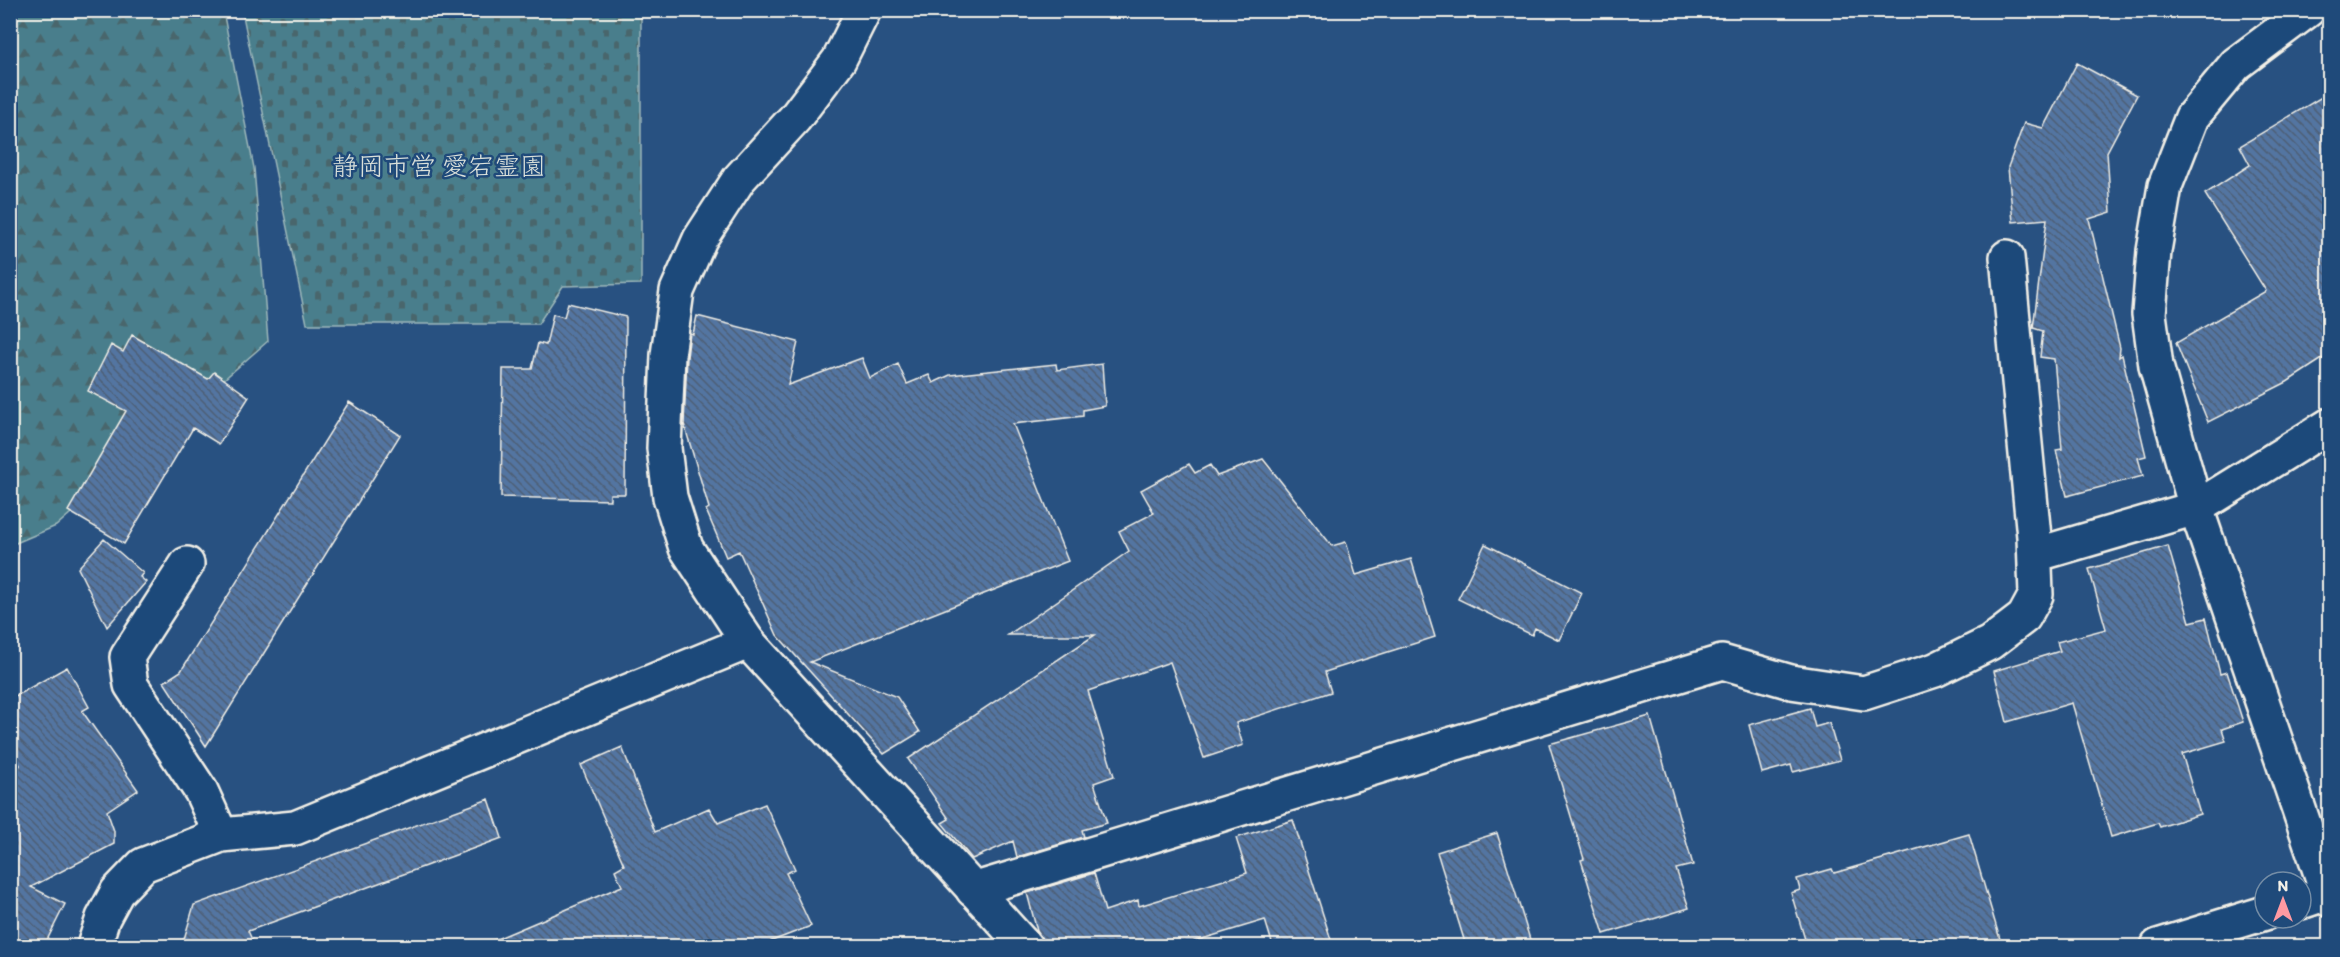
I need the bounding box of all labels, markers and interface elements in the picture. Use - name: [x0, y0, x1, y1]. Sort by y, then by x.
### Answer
- park label: 静岡市営 愛宕霊園: [332, 150, 546, 182]
- north arrow: [2253, 870, 2313, 930]
- text: N: [2278, 876, 2288, 895]

